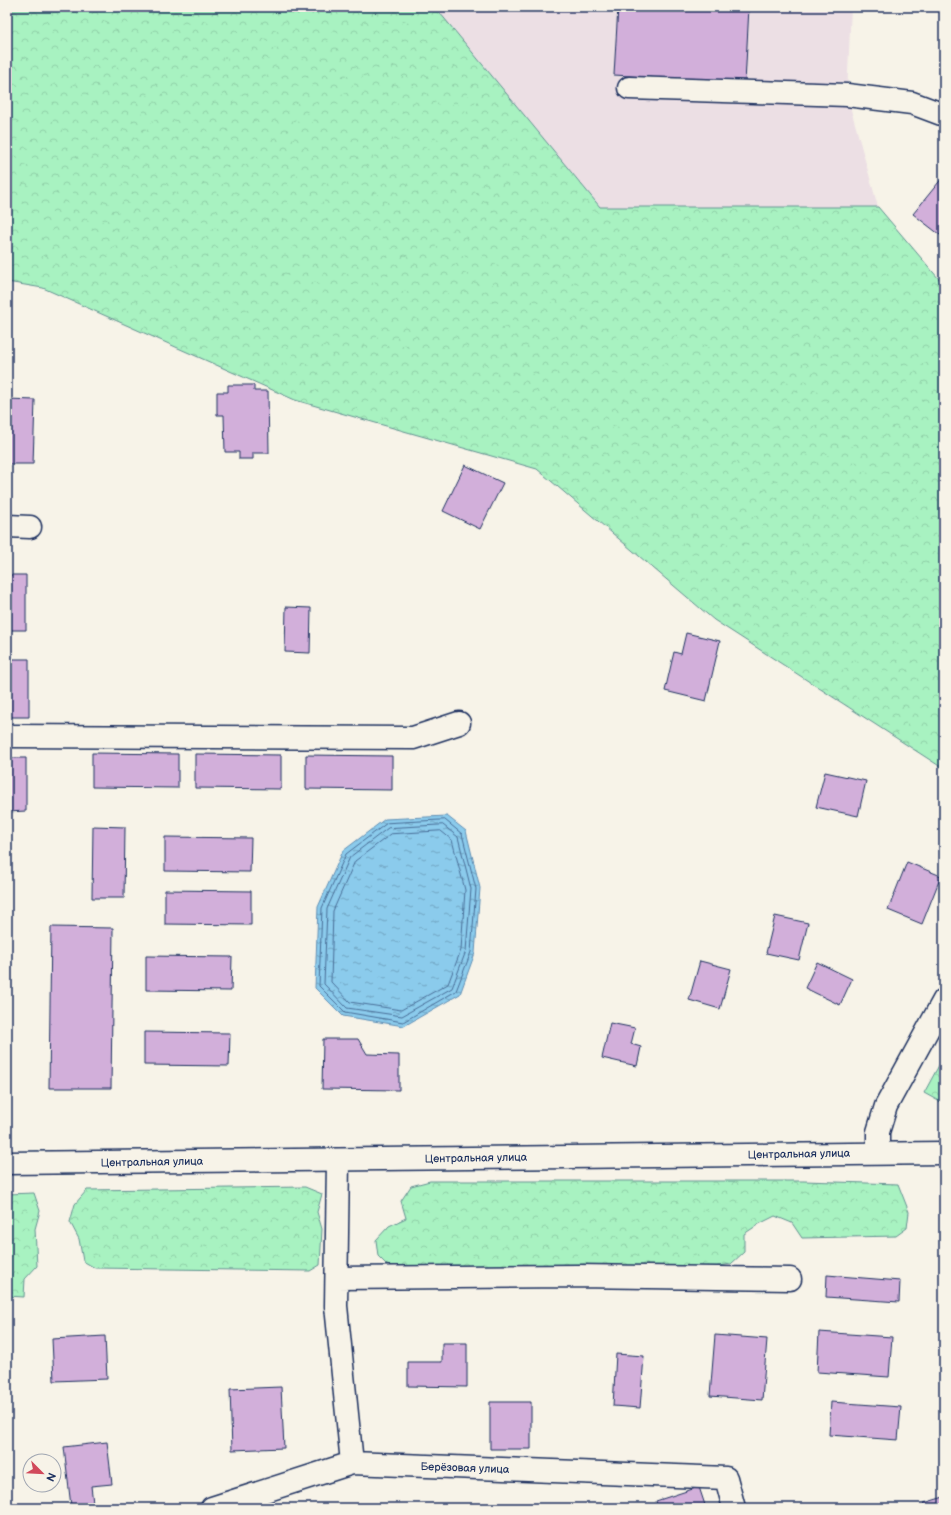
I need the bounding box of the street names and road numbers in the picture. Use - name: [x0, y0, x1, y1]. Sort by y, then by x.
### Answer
- street label: Центральная улица: [748, 1147, 851, 1161]
- street label: Центральная улица: [425, 1151, 528, 1165]
- street label: Центральная улица: [101, 1155, 204, 1169]
- street label: Берёзовая улица: [420, 1460, 510, 1476]

